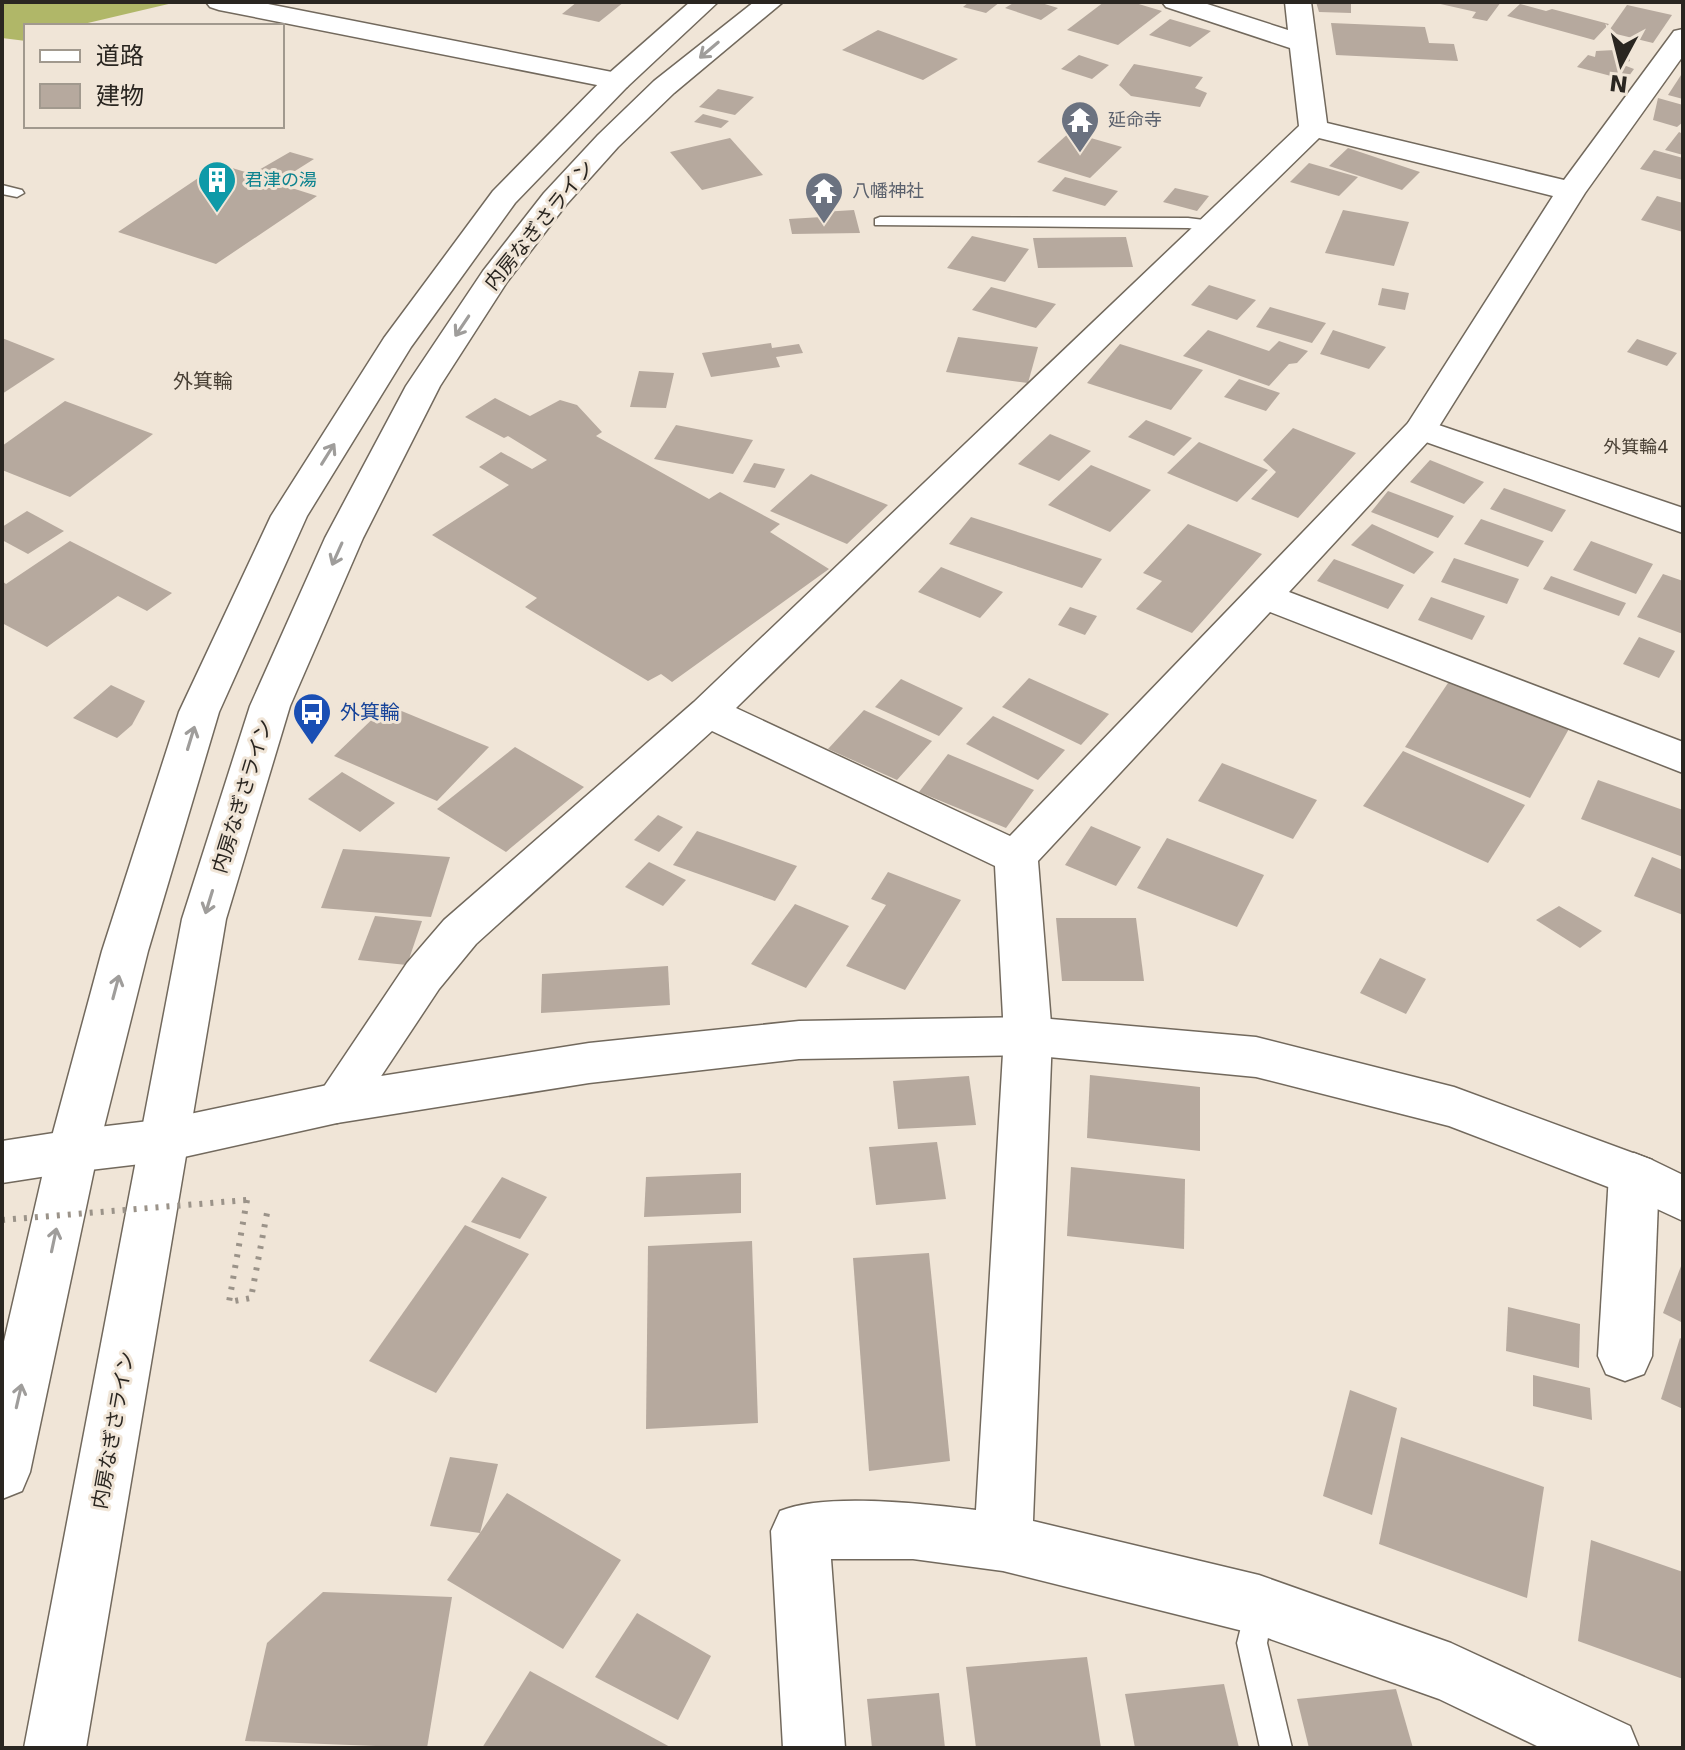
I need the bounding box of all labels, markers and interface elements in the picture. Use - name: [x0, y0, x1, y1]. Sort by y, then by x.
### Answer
- legend: [24, 24, 284, 128]
- north arrow: [1581, 24, 1661, 104]
- one-way arrow: [699, 41, 719, 59]
- text: 道路: [96, 42, 144, 70]
- text: N: [1608, 70, 1629, 97]
- text: 建物: [96, 82, 144, 110]
- temple icon: 延命寺: [1059, 99, 1101, 154]
- place label: 延命寺: [1108, 109, 1162, 130]
- street label: 内房なぎさライン: [479, 155, 599, 295]
- building icon: 君津の湯: [196, 159, 238, 214]
- place label: 君津の湯: [245, 169, 317, 190]
- temple icon: 八幡神社: [803, 170, 845, 225]
- place label: 八幡神社: [852, 180, 924, 201]
- one-way arrow: [454, 314, 470, 337]
- district label: 外箕輪: [173, 369, 233, 393]
- district label: 外箕輪4: [1603, 436, 1669, 457]
- one-way arrow: [320, 443, 336, 466]
- one-way arrow: [329, 541, 344, 565]
- bus stop icon: 外箕輪: [291, 691, 333, 746]
- place label: 外箕輪: [340, 700, 400, 724]
- street label: 内房なぎさライン: [207, 716, 277, 876]
- one-way arrow: [184, 726, 199, 751]
- one-way arrow: [201, 889, 216, 915]
- one-way arrow: [109, 975, 124, 1001]
- one-way arrow: [47, 1227, 62, 1253]
- street label: 内房なぎさライン: [87, 1349, 139, 1511]
- one-way arrow: [12, 1383, 27, 1409]

